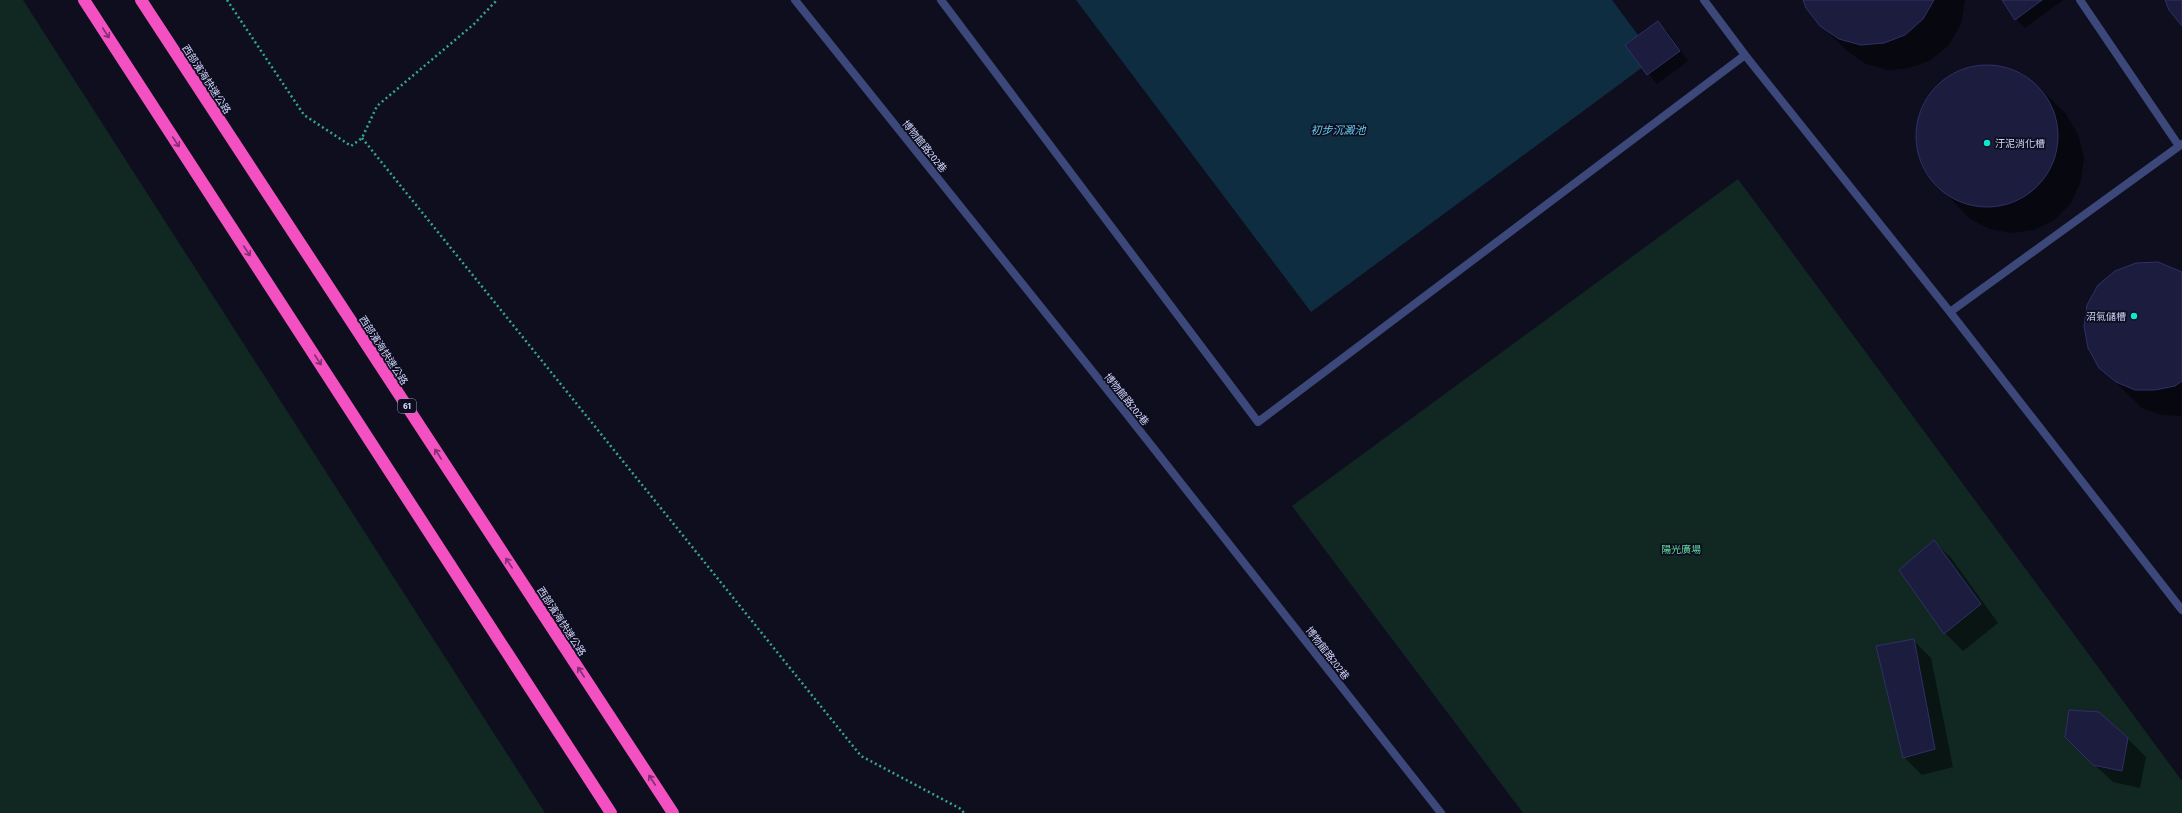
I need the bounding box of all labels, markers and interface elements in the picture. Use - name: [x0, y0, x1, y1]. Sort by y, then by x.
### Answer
- one-way arrow: [102, 27, 110, 39]
- street label: 西部濱海快速公路: [179, 43, 233, 116]
- street label: 博物館路202巷: [899, 118, 949, 175]
- water label: 初步沉澱池: [1311, 124, 1366, 137]
- one-way arrow: [173, 136, 181, 148]
- marker: 汙泥消化槽: [1982, 138, 1992, 148]
- place label: 汙泥消化槽: [1995, 138, 2045, 150]
- one-way arrow: [243, 245, 251, 256]
- place label: 沼氣儲槽: [2086, 311, 2126, 323]
- marker: 沼氣儲槽: [2129, 311, 2139, 321]
- street label: 西部濱海快速公路: [356, 314, 410, 387]
- one-way arrow: [314, 354, 322, 366]
- street label: 博物館路202巷: [1101, 371, 1151, 428]
- road number: 61: [398, 399, 416, 413]
- one-way arrow: [434, 449, 442, 460]
- park label: 陽光廣場: [1661, 544, 1701, 556]
- one-way arrow: [505, 557, 513, 569]
- street label: 西部濱海快速公路: [534, 585, 588, 658]
- street label: 博物館路202巷: [1303, 625, 1352, 682]
- one-way arrow: [576, 666, 585, 677]
- one-way arrow: [648, 775, 656, 786]

